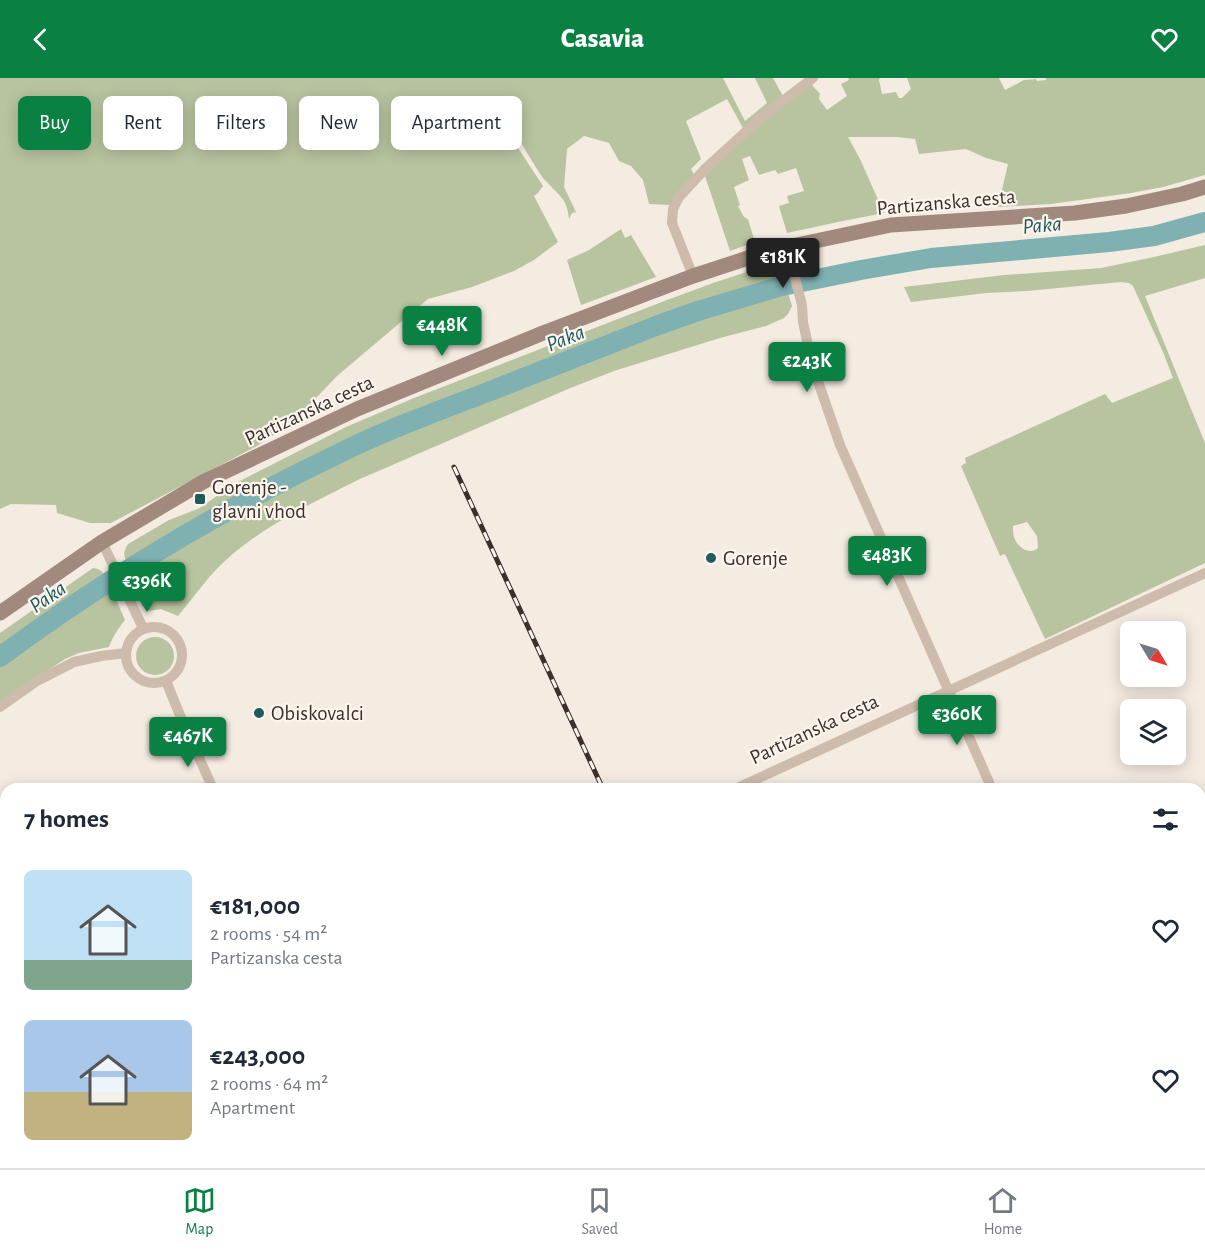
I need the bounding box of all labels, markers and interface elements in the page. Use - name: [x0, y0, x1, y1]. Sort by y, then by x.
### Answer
- icon: back: [24, 23, 57, 56]
- icon: heart: [1148, 23, 1181, 56]
- text: Casavia: [561, 25, 644, 52]
- chip: Buy: [18, 96, 91, 150]
- chip: Rent: [103, 96, 183, 150]
- chip: Filters: [195, 96, 287, 150]
- chip: New: [299, 96, 379, 150]
- chip: Apartment: [391, 96, 522, 150]
- street label: Partizanska cesta: [876, 186, 1017, 219]
- water label: Paka: [1022, 212, 1063, 238]
- pin: €181K: [741, 238, 825, 289]
- text: €181K: [760, 247, 806, 267]
- pin: €448K: [400, 306, 484, 357]
- text: €448K: [417, 315, 468, 335]
- water label: Paka: [543, 320, 588, 356]
- pin: €243K: [765, 342, 849, 393]
- text: €243K: [782, 351, 832, 371]
- street label: Partizanska cesta: [242, 371, 377, 449]
- place label: Gorenje - glavni vhod: [212, 477, 306, 522]
- marker: Gorenje - glavni vhod: [193, 492, 207, 506]
- pin: €483K: [845, 536, 929, 587]
- text: €483K: [862, 545, 912, 565]
- place label: Gorenje: [723, 548, 788, 569]
- marker: Gorenje: [704, 551, 718, 565]
- pin: €396K: [105, 562, 189, 613]
- text: €396K: [123, 571, 171, 591]
- water label: Paka: [25, 577, 70, 617]
- north arrow: [1120, 621, 1186, 687]
- map controls: [1120, 621, 1186, 765]
- street label: Partizanska cesta: [747, 690, 882, 768]
- pin: €360K: [915, 695, 999, 746]
- button: layers: [1120, 699, 1186, 765]
- place label: Obiskovalci: [271, 703, 364, 724]
- text: €360K: [932, 704, 982, 724]
- marker: Obiskovalci: [252, 706, 266, 720]
- pin: €467K: [146, 717, 230, 768]
- text: €467K: [163, 726, 213, 746]
- icon: filters: [1149, 803, 1182, 836]
- text: 7 homes: [24, 806, 109, 832]
- text: €181,000: [210, 893, 300, 919]
- icon: home: [72, 894, 144, 966]
- icon: heart: [1149, 914, 1182, 947]
- text: 2 rooms · 54 m²: [210, 924, 327, 944]
- text: Partizanska cesta: [210, 948, 343, 968]
- text: €243,000: [210, 1043, 305, 1069]
- icon: home: [72, 1044, 144, 1116]
- icon: heart: [1149, 1064, 1182, 1097]
- text: 2 rooms · 64 m²: [210, 1074, 328, 1094]
- text: Apartment: [210, 1098, 295, 1118]
- tab: Map: [183, 1184, 216, 1239]
- tab: Saved: [581, 1184, 618, 1239]
- tab: Home: [984, 1184, 1022, 1239]

